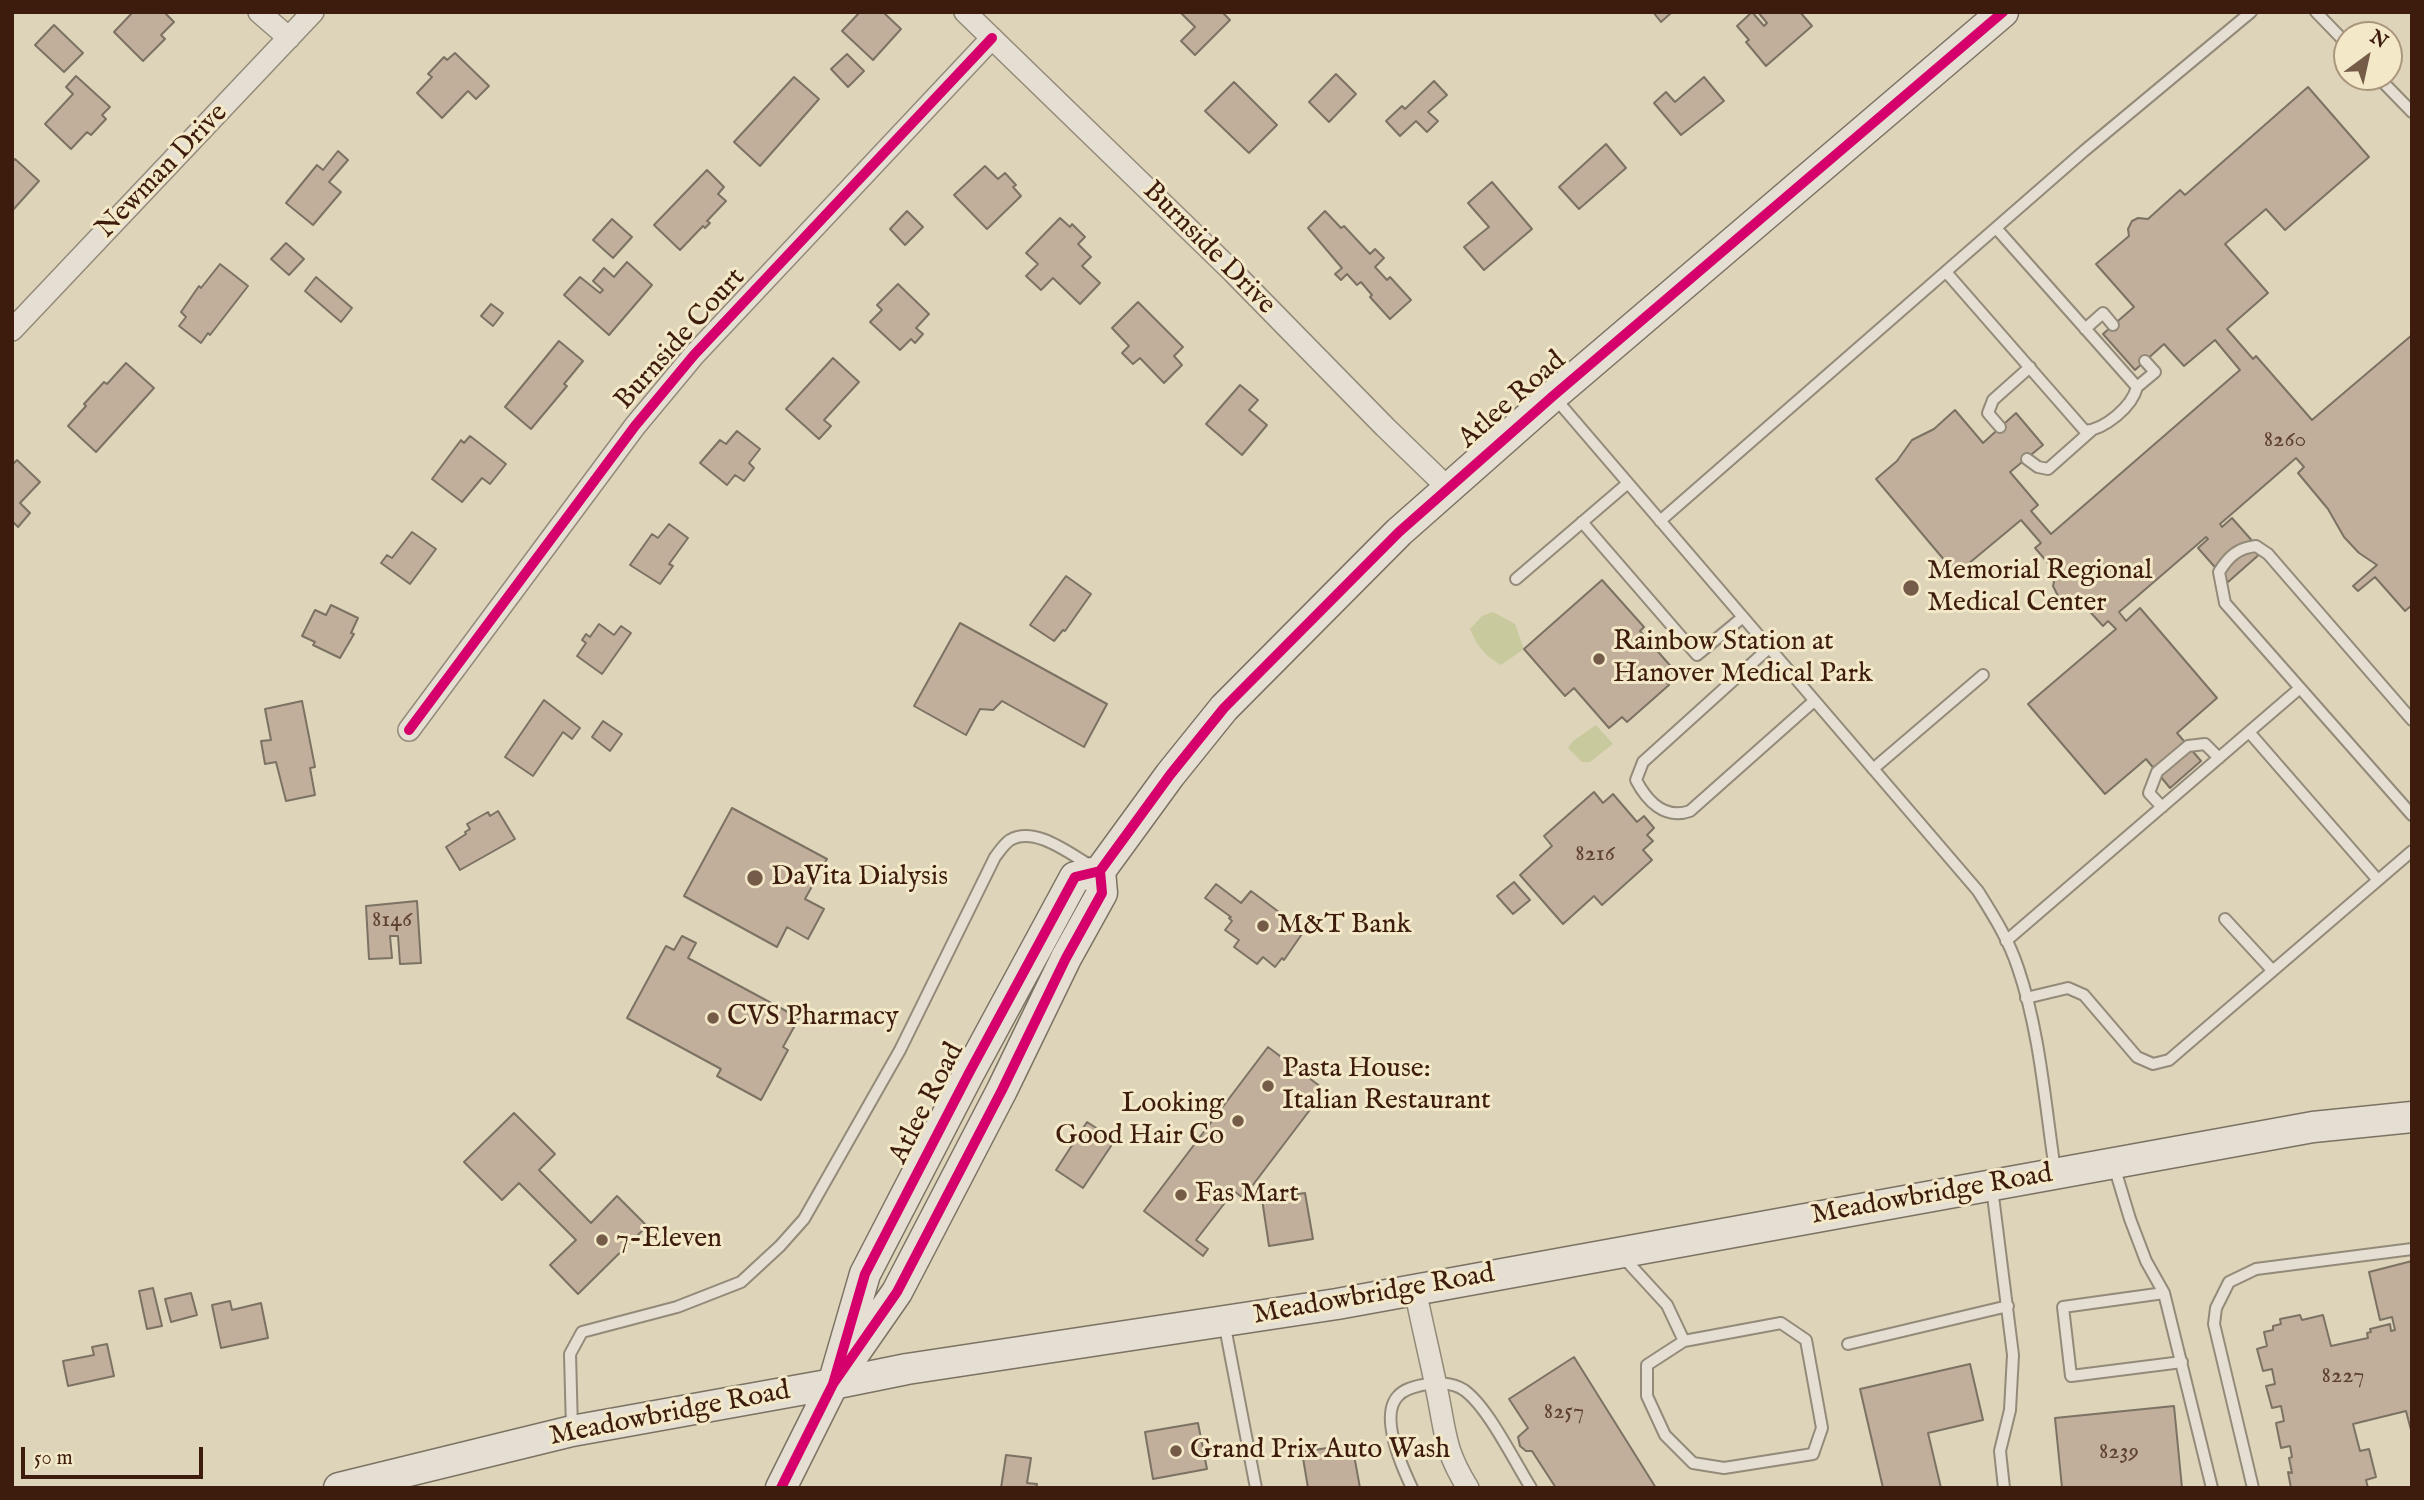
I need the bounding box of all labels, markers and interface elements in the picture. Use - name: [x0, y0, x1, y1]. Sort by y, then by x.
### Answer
- north arrow: [2333, 21, 2403, 91]
- text: N: [2365, 26, 2392, 55]
- street label: Newman Drive: [90, 97, 236, 247]
- street label: Burnside Drive: [1134, 175, 1282, 323]
- street label: Burnside Court: [609, 262, 753, 418]
- street label: Atlee Road: [1452, 345, 1574, 457]
- house number: 8260: [2264, 427, 2306, 455]
- place label: Memorial Regional Medical Center: [1927, 555, 2152, 621]
- marker: Memorial Regional Medical Center: [1901, 578, 1921, 598]
- place label: Rainbow Station at Hanover Medical Park: [1613, 626, 1873, 692]
- marker: Rainbow Station at Hanover Medical Park: [1591, 651, 1607, 667]
- house number: 8216: [1575, 841, 1615, 869]
- place label: DaVita Dialysis: [771, 861, 948, 895]
- marker: DaVita Dialysis: [745, 868, 765, 888]
- house number: 8146: [372, 907, 412, 935]
- place label: M&T Bank: [1277, 909, 1411, 943]
- marker: M&T Bank: [1255, 918, 1271, 934]
- place label: CVS Pharmacy: [727, 1001, 899, 1035]
- marker: CVS Pharmacy: [705, 1010, 721, 1026]
- street label: Atlee Road: [883, 1038, 973, 1170]
- place label: Pasta House: Italian Restaurant: [1282, 1053, 1491, 1119]
- marker: Pasta House: Italian Restaurant: [1260, 1078, 1276, 1094]
- place label: Looking Good Hair Co: [1055, 1088, 1224, 1154]
- marker: Looking Good Hair Co: [1230, 1113, 1246, 1129]
- street label: Meadowbridge Road: [1809, 1158, 2055, 1234]
- place label: Fas Mart: [1195, 1178, 1299, 1212]
- marker: Fas Mart: [1173, 1187, 1189, 1203]
- place label: 7-Eleven: [616, 1223, 722, 1257]
- marker: 7-Eleven: [594, 1232, 610, 1248]
- street label: Meadowbridge Road: [1251, 1258, 1497, 1334]
- house number: 8227: [2322, 1363, 2364, 1391]
- street label: Meadowbridge Road: [547, 1375, 793, 1455]
- house number: 8257: [1544, 1399, 1584, 1427]
- scale bar: [24, 1434, 206, 1478]
- place label: Grand Prix Auto Wash: [1190, 1434, 1450, 1468]
- house number: 8239: [2099, 1439, 2139, 1467]
- marker: Grand Prix Auto Wash: [1168, 1443, 1184, 1459]
- text: 50 m: [34, 1445, 73, 1472]

